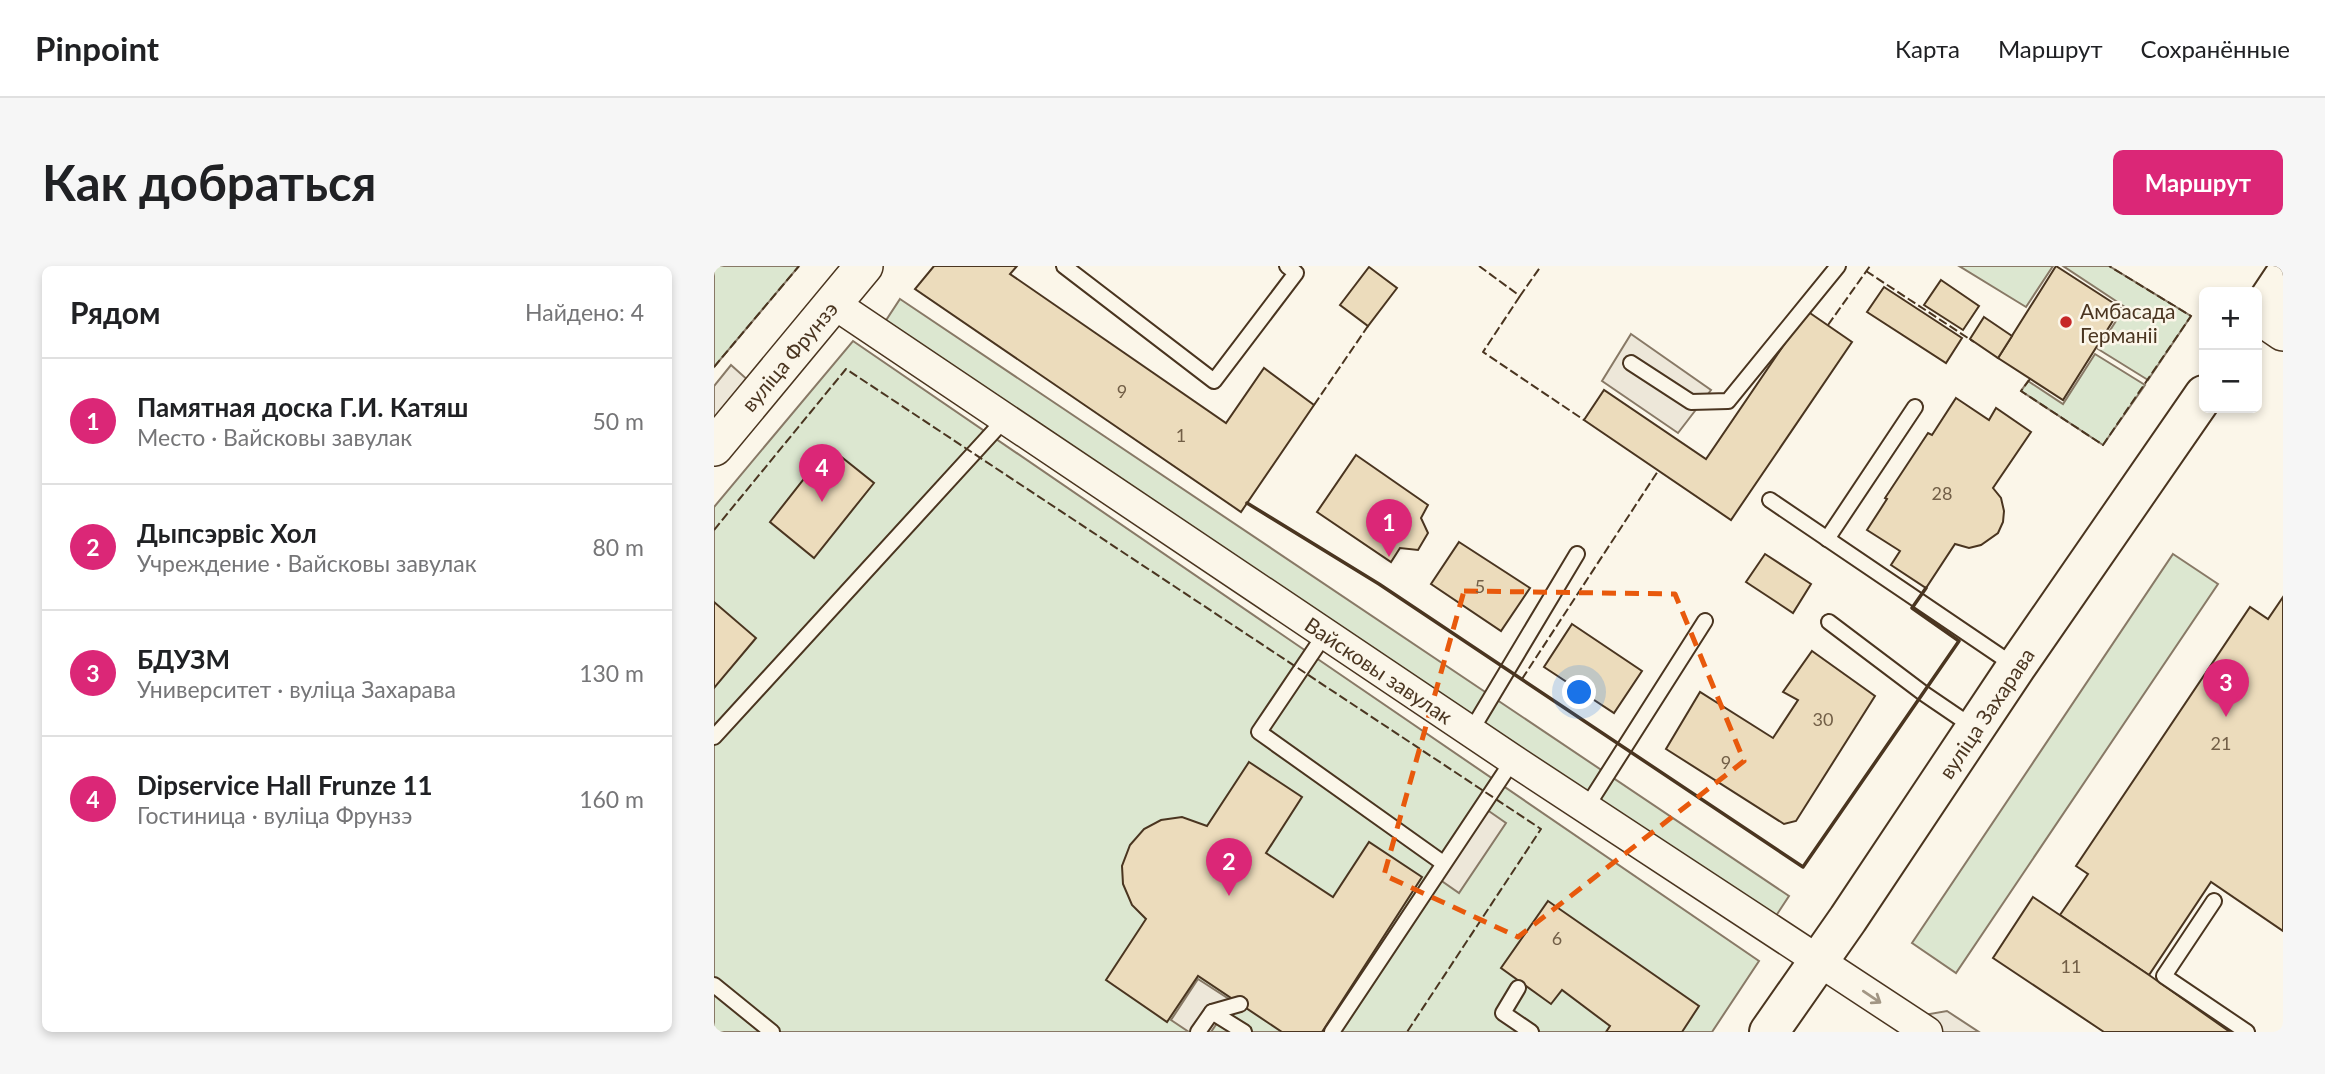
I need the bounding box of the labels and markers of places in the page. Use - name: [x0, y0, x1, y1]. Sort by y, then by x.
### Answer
- place label: Амбасада Германіі: [2080, 298, 2176, 347]
- marker: Амбасада Германіі: [2058, 314, 2074, 330]
- pin: 4: [799, 444, 845, 502]
- pin: 1: [1366, 499, 1412, 557]
- pin: 3: [2203, 659, 2249, 717]
- pin: 2: [1206, 838, 1252, 896]

